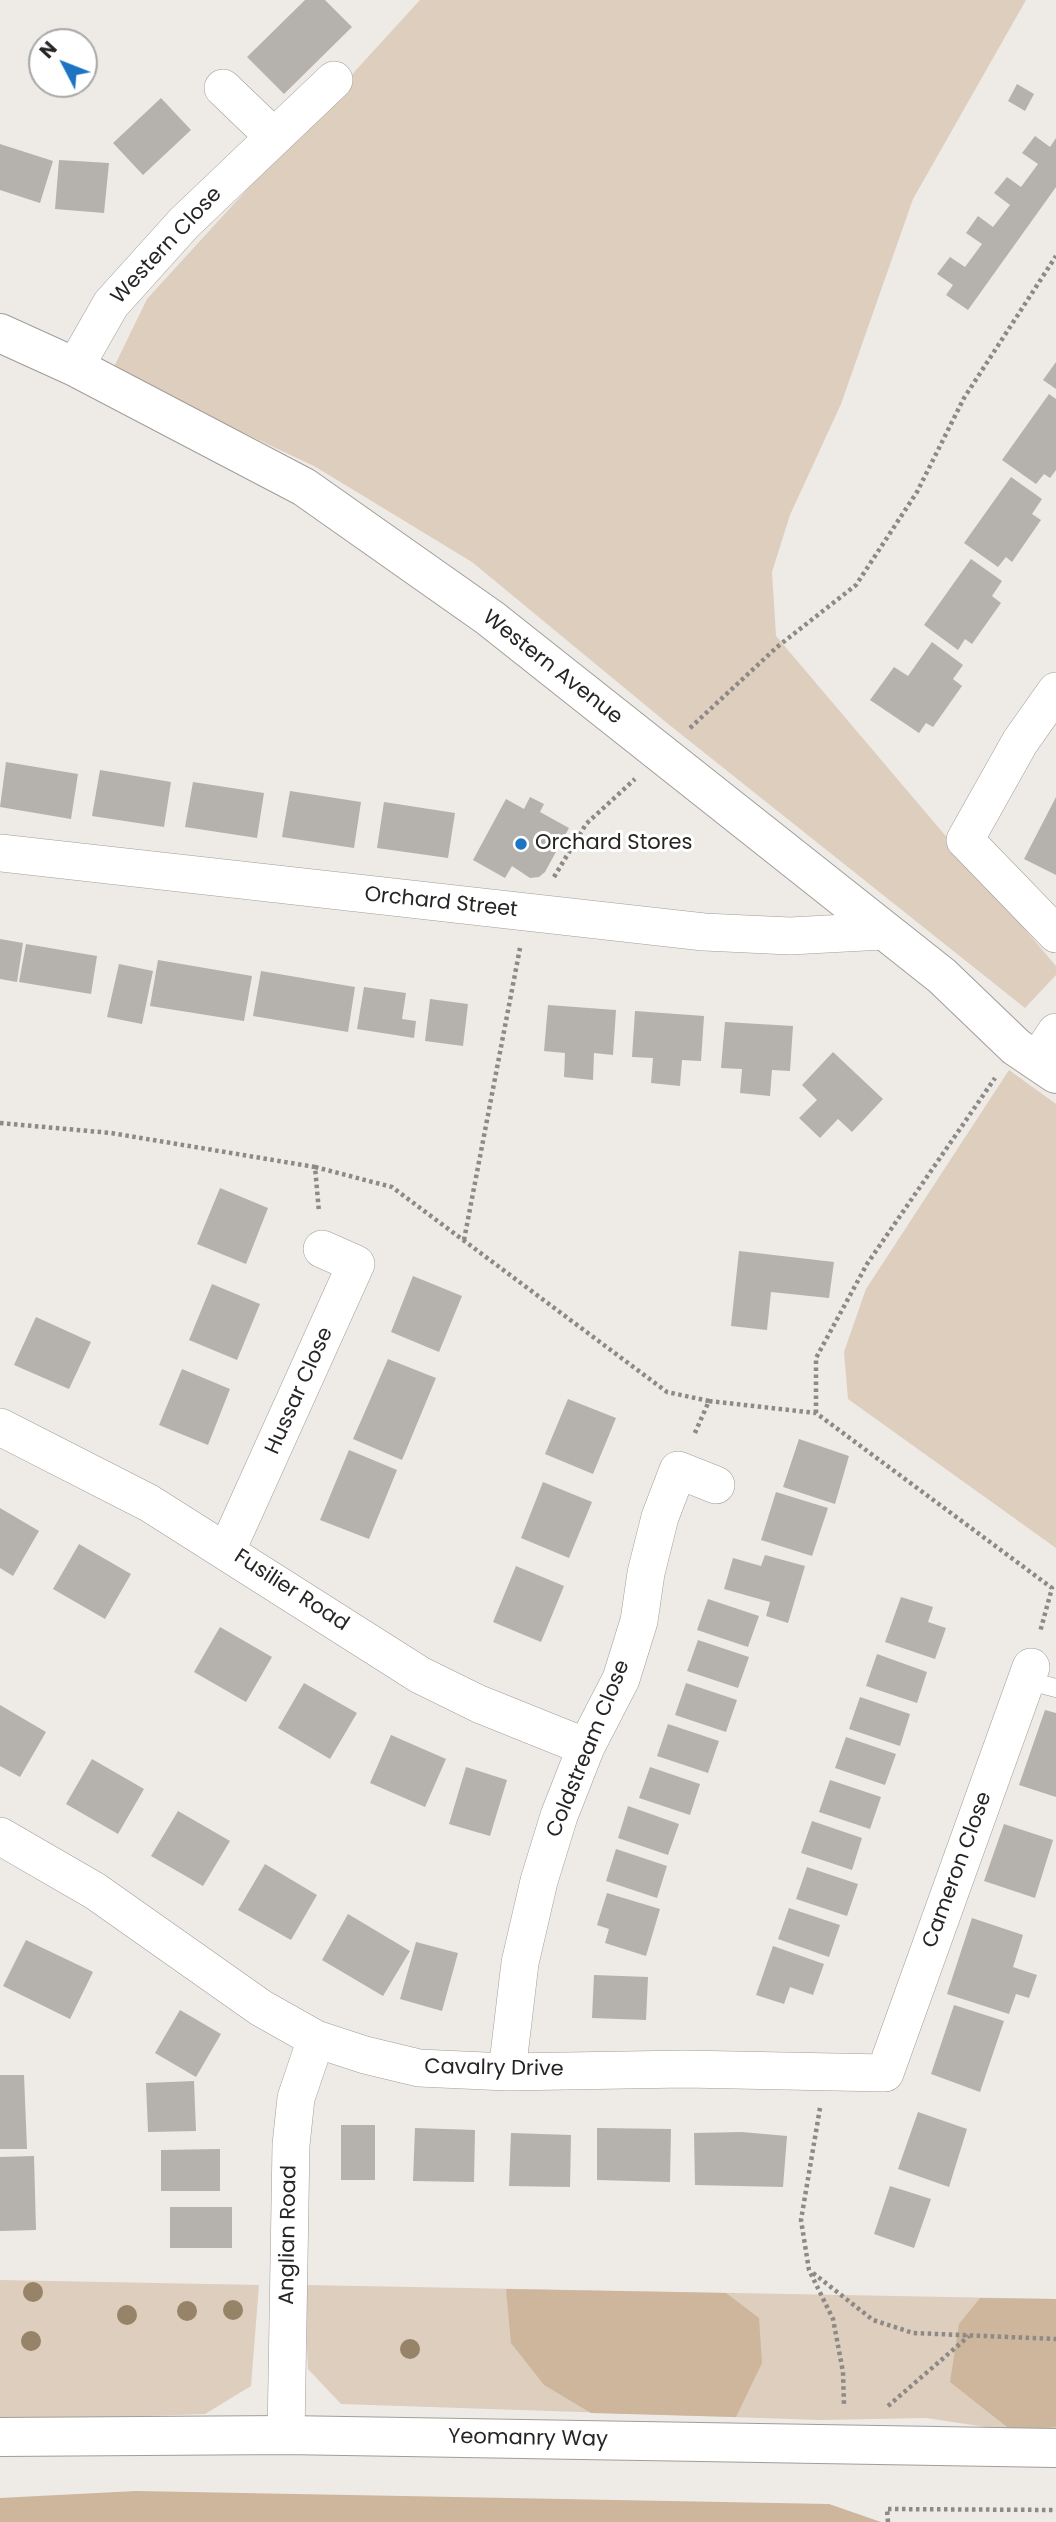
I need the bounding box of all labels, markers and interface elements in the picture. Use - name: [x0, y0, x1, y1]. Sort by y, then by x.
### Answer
- north arrow: [28, 28, 98, 98]
- text: N: [34, 36, 63, 64]
- street label: Western Close: [106, 182, 228, 310]
- street label: Western Avenue: [477, 605, 627, 731]
- place label: Orchard Stores: [535, 831, 693, 857]
- marker: Orchard Stores: [513, 836, 529, 852]
- street label: Orchard Street: [363, 882, 519, 924]
- street label: Hussar Close: [261, 1324, 339, 1458]
- street label: Fusilier Road: [229, 1545, 353, 1637]
- street label: Coldstream Close: [542, 1657, 636, 1841]
- street label: Cameron Close: [918, 1789, 998, 1951]
- street label: Cavalry Drive: [424, 2055, 564, 2083]
- street label: Anglian Road: [275, 2165, 303, 2305]
- street label: Yeomanry Way: [448, 2425, 608, 2453]

